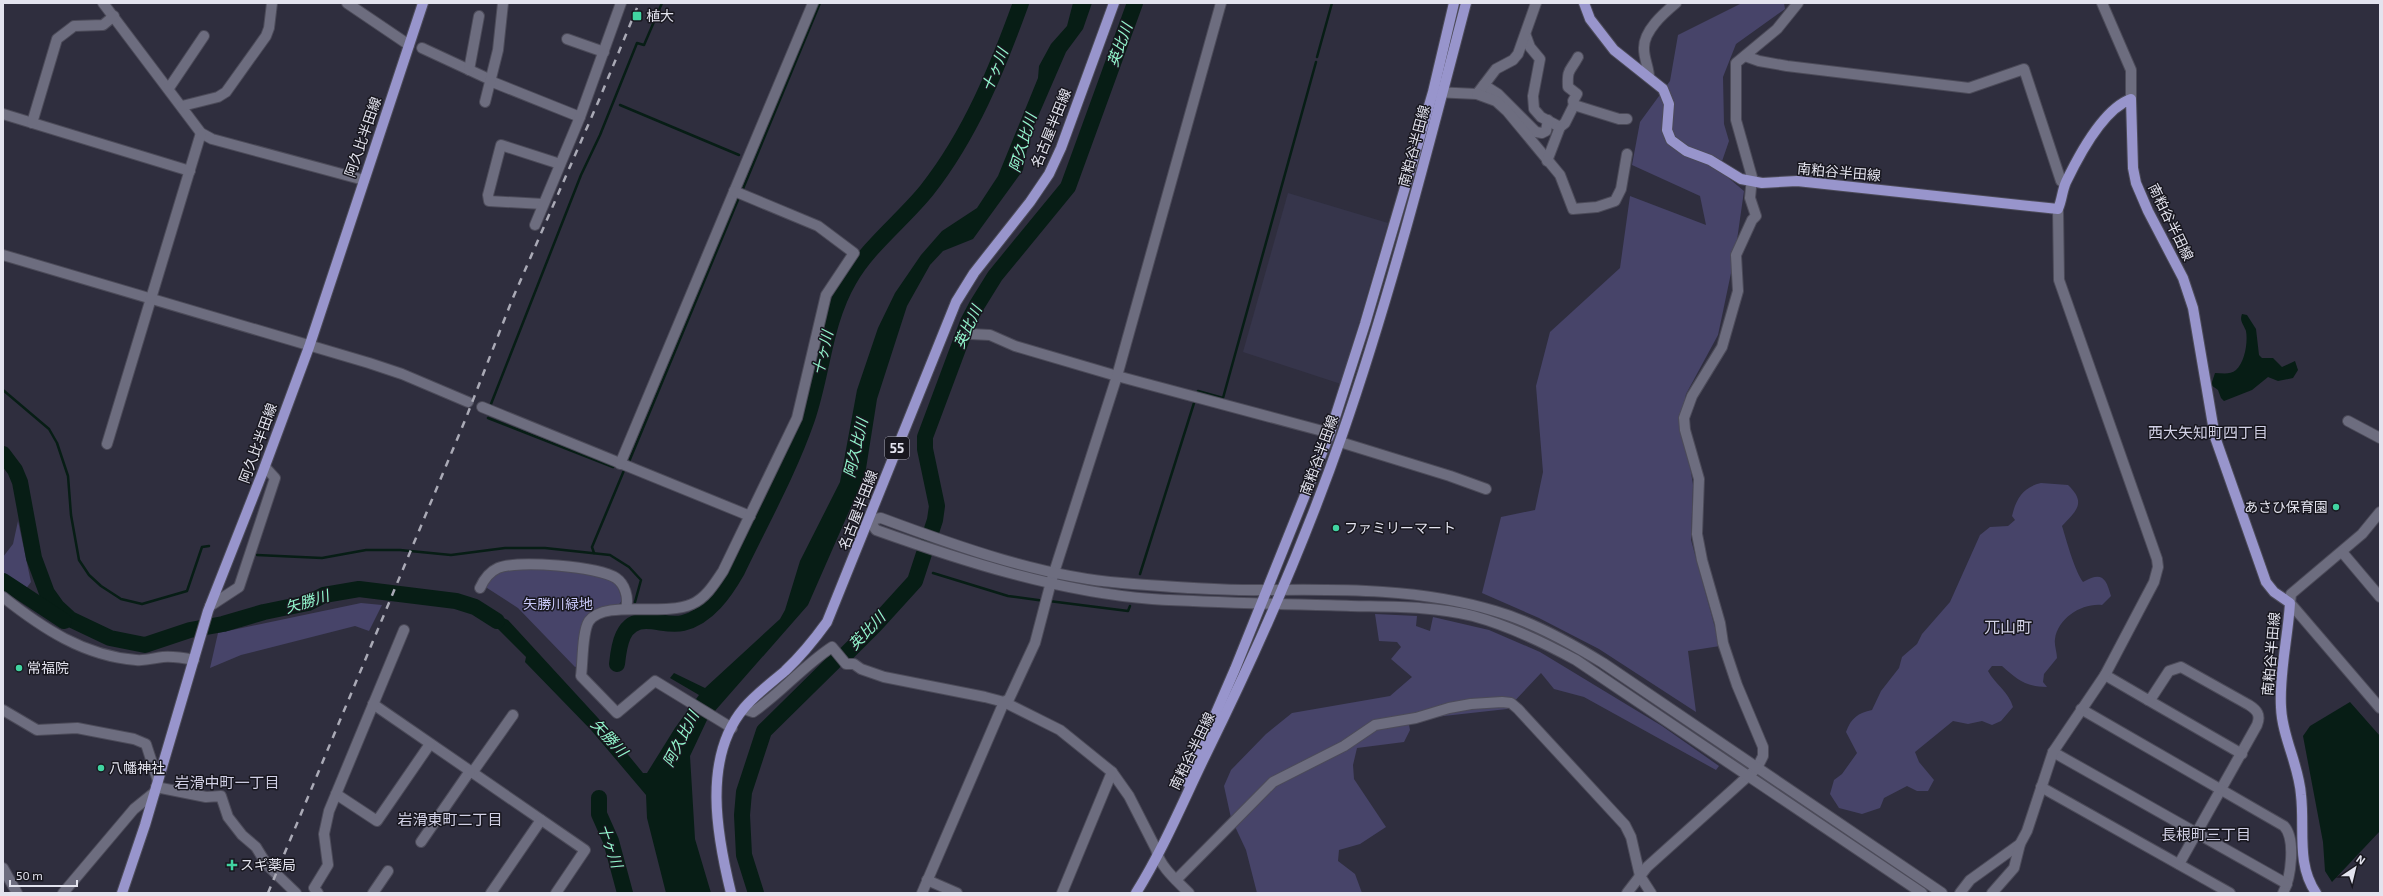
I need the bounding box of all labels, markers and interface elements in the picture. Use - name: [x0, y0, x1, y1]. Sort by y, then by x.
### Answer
- place label: 植大: [646, 7, 674, 24]
- marker: 植大: [631, 10, 643, 22]
- water label: 英比川: [1103, 19, 1136, 69]
- water label: 十ヶ川: [977, 44, 1012, 94]
- street label: 名古屋半田線: [1027, 86, 1074, 170]
- street label: 阿久比半田線: [341, 94, 384, 179]
- street label: 南粕谷半田線: [1394, 103, 1433, 189]
- water label: 阿久比川: [1005, 109, 1040, 174]
- street label: 南粕谷半田線: [1796, 159, 1882, 184]
- street label: 南粕谷半田線: [2145, 180, 2198, 263]
- water label: 英比川: [949, 301, 986, 351]
- water label: 十ヶ川: [808, 327, 836, 377]
- street label: 阿久比半田線: [235, 400, 280, 485]
- street label: 南粕谷半田線: [1296, 412, 1341, 497]
- water label: 阿久比川: [840, 415, 871, 479]
- district label: 西大矢知町四丁目: [2148, 423, 2268, 441]
- road number: 55: [885, 437, 909, 459]
- street label: 名古屋半田線: [835, 468, 881, 552]
- place label: あさひ保育園: [2244, 498, 2328, 515]
- marker: あさひ保育園: [2331, 502, 2341, 512]
- place label: ファミリーマート: [1344, 519, 1456, 536]
- marker: ファミリーマート: [1331, 523, 1341, 533]
- water label: 矢勝川: [283, 585, 333, 616]
- park label: 矢勝川緑地: [523, 595, 593, 612]
- water label: 英比川: [844, 606, 890, 653]
- street label: 南粕谷半田線: [2258, 611, 2283, 697]
- district label: 兀山町: [1984, 617, 2032, 636]
- place label: 常福院: [27, 659, 69, 676]
- marker: 常福院: [14, 663, 24, 673]
- water label: 阿久比川: [658, 706, 703, 769]
- street label: 南粕谷半田線: [1165, 709, 1218, 792]
- water label: 矢勝川: [588, 715, 633, 761]
- place label: 八幡神社: [109, 759, 165, 776]
- marker: 八幡神社: [96, 763, 106, 773]
- district label: 岩滑中町一丁目: [174, 773, 280, 791]
- district label: 岩滑東町二丁目: [397, 810, 503, 828]
- water label: 十ヶ川: [595, 821, 627, 872]
- district label: 長根町三丁目: [2161, 825, 2251, 843]
- north arrow: [2335, 848, 2375, 888]
- text: N: [2354, 852, 2368, 867]
- place label: スギ薬局: [240, 856, 296, 873]
- marker: スギ薬局: [227, 860, 237, 870]
- scale bar: [10, 862, 77, 888]
- text: 50 m: [16, 868, 43, 882]

